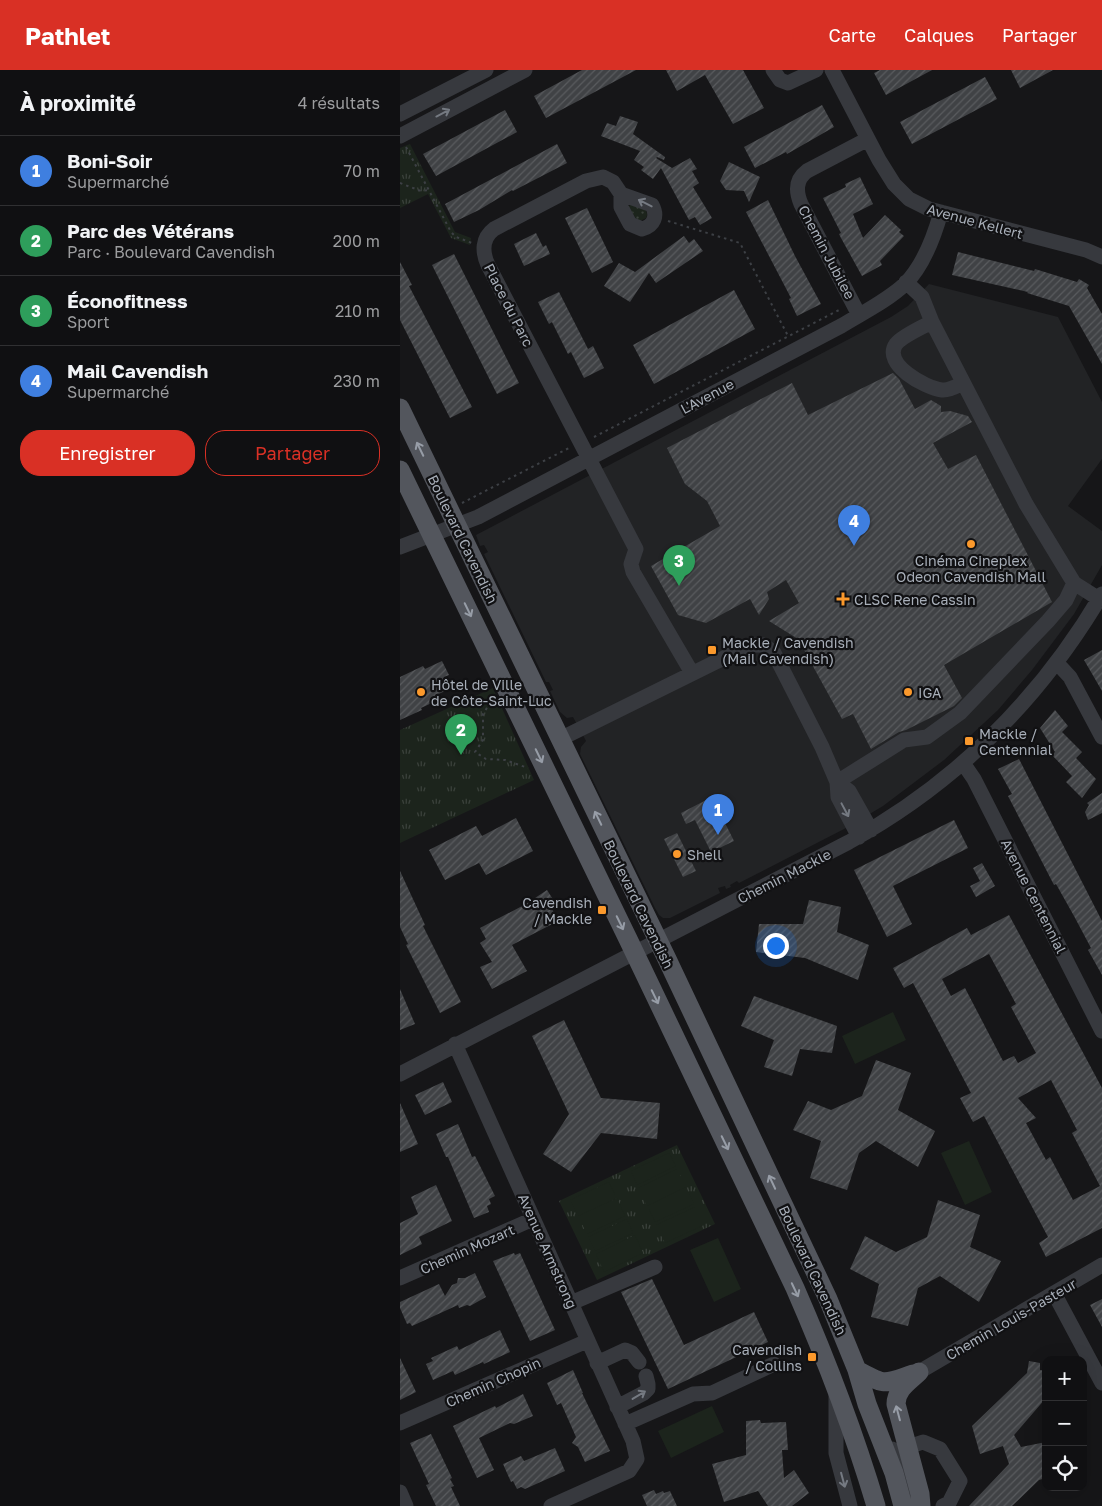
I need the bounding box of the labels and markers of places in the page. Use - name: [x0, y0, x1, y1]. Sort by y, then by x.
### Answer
- pin: 4: [838, 505, 870, 546]
- marker: Cinéma Cineplex Odeon Cavendish Mall: [965, 538, 977, 550]
- pin: 3: [663, 545, 695, 586]
- place label: Cinéma Cineplex Odeon Cavendish Mall: [896, 552, 1046, 585]
- place label: CLSC Rene Cassin: [854, 591, 976, 608]
- marker: CLSC Rene Cassin: [836, 592, 850, 606]
- place label: Mackle / Cavendish (Mail Cavendish): [722, 634, 854, 667]
- marker: Mackle / Cavendish (Mail Cavendish): [706, 644, 718, 656]
- place label: Hôtel de Ville de Côte-Saint-Luc: [431, 676, 552, 709]
- place label: IGA: [918, 684, 942, 701]
- marker: Hôtel de Ville de Côte-Saint-Luc: [415, 686, 427, 698]
- marker: IGA: [902, 686, 914, 698]
- pin: 2: [445, 714, 477, 755]
- place label: Mackle / Centennial: [979, 725, 1052, 758]
- marker: Mackle / Centennial: [963, 735, 975, 747]
- pin: 1: [702, 794, 734, 835]
- place label: Shell: [687, 846, 722, 863]
- marker: Shell: [671, 848, 683, 860]
- place label: Cavendish / Mackle: [522, 894, 592, 927]
- marker: Cavendish / Mackle: [596, 904, 608, 916]
- place label: Cavendish / Collins: [732, 1341, 802, 1374]
- marker: Cavendish / Collins: [806, 1351, 818, 1363]

